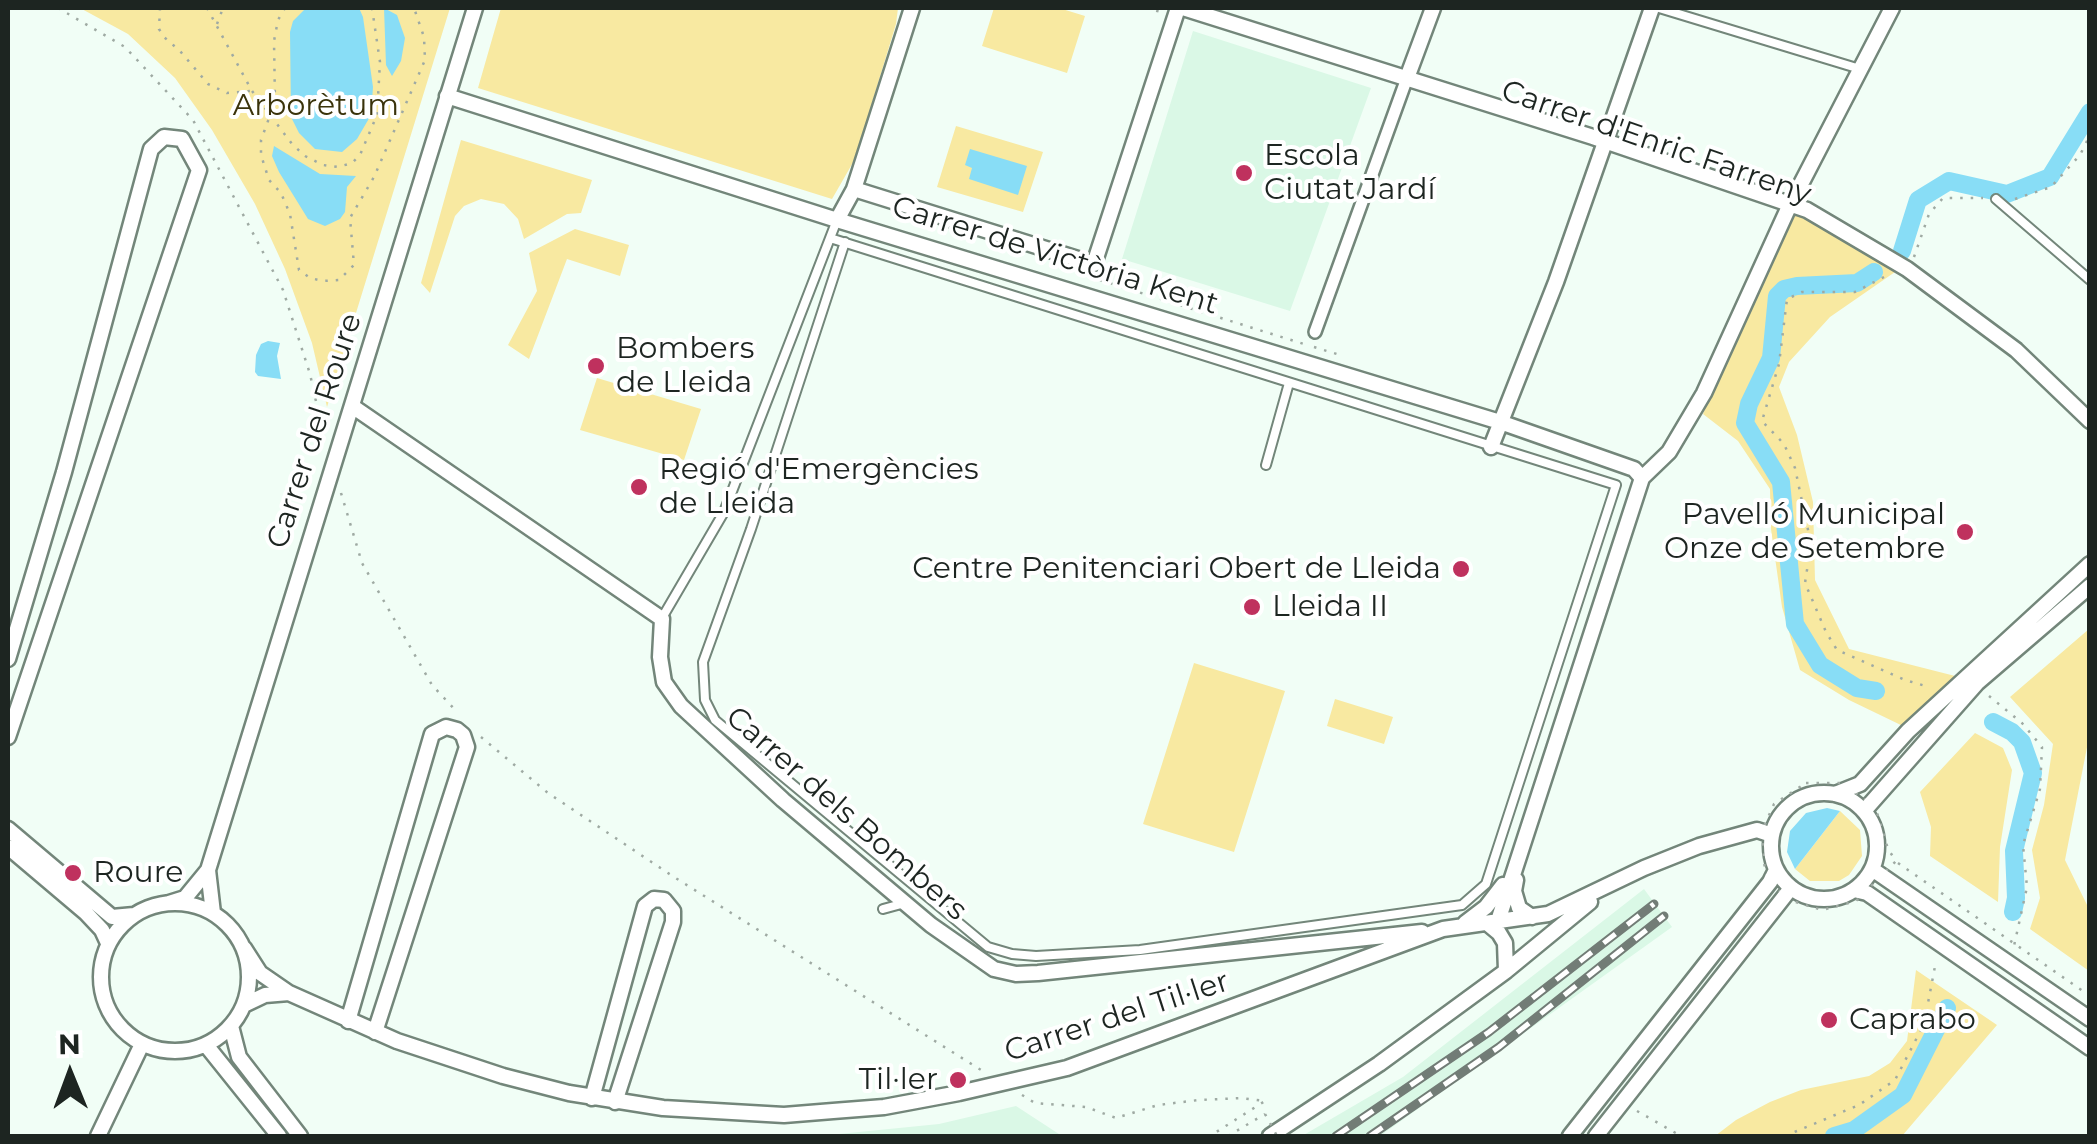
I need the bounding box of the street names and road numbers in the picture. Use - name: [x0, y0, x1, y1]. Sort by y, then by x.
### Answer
- street label: Carrer d'Enric Farreny: [1496, 73, 1816, 213]
- street label: Carrer de Victòria Kent: [888, 189, 1222, 323]
- street label: Carrer del Roure: [260, 309, 370, 553]
- street label: Carrer dels Bombers: [718, 700, 974, 928]
- street label: Carrer del Til·ler: [1000, 964, 1234, 1070]

